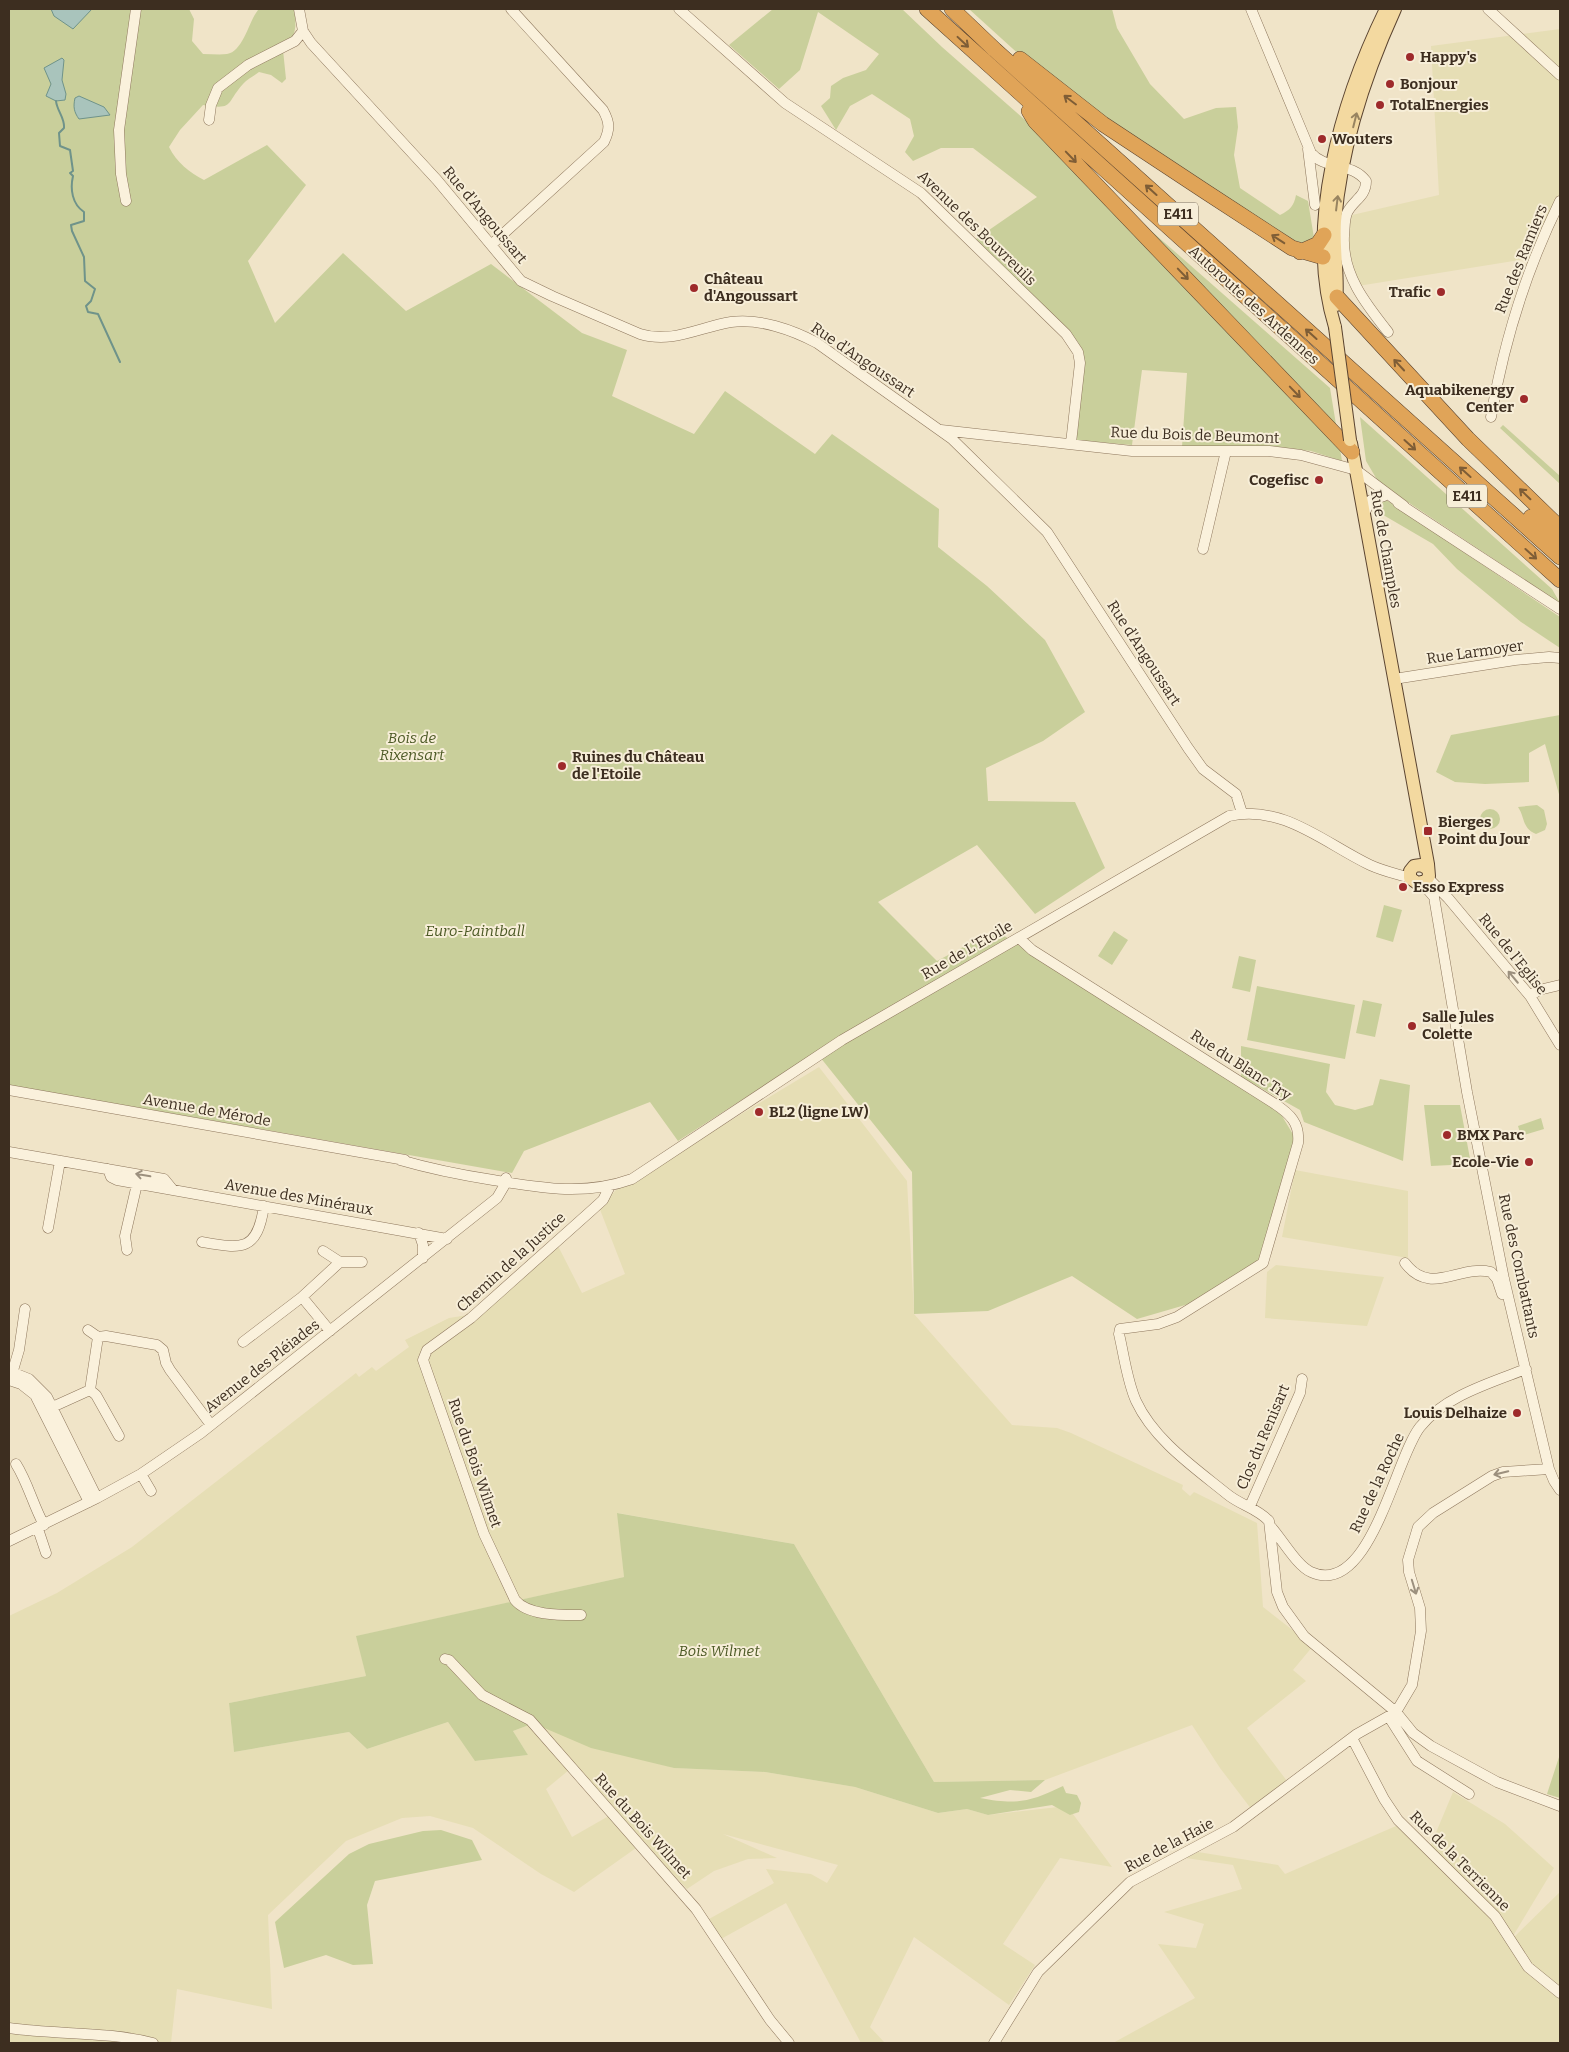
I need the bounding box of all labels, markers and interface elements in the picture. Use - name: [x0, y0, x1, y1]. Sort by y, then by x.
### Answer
- one-way arrow: [957, 36, 970, 48]
- place label: Happy's: [1420, 48, 1477, 66]
- marker: Happy's: [1404, 51, 1416, 63]
- place label: Bonjour: [1400, 75, 1457, 93]
- marker: Bonjour: [1384, 78, 1396, 90]
- one-way arrow: [1063, 95, 1077, 105]
- place label: TotalEnergies: [1390, 96, 1489, 114]
- marker: TotalEnergies: [1374, 99, 1386, 111]
- one-way arrow: [1351, 112, 1360, 128]
- place label: Wouters: [1332, 130, 1393, 148]
- marker: Wouters: [1316, 133, 1328, 145]
- one-way arrow: [1065, 151, 1077, 163]
- street label: Rue d'Angoussart: [439, 163, 531, 268]
- street label: Avenue des Bouvreuils: [914, 167, 1040, 289]
- one-way arrow: [1145, 185, 1158, 196]
- one-way arrow: [1332, 196, 1342, 212]
- road number: E411: [1158, 202, 1198, 225]
- street label: Rue des Ramiers: [1491, 202, 1551, 316]
- one-way arrow: [1271, 234, 1285, 244]
- street label: Autoroute des Ardennes: [1185, 242, 1323, 368]
- one-way arrow: [1177, 268, 1189, 280]
- place label: Château d'Angoussart: [704, 270, 798, 305]
- marker: Château d'Angoussart: [688, 282, 700, 294]
- place label: Trafic: [1389, 283, 1431, 301]
- marker: Trafic: [1435, 286, 1447, 298]
- street label: Rue d'Angoussart: [808, 319, 919, 402]
- one-way arrow: [1305, 328, 1318, 340]
- one-way arrow: [1393, 359, 1405, 372]
- place label: Aquabikenergy Center: [1405, 381, 1515, 416]
- one-way arrow: [1289, 385, 1301, 398]
- marker: Aquabikenergy Center: [1518, 393, 1530, 405]
- street label: Rue du Bois de Beumont: [1110, 423, 1280, 447]
- one-way arrow: [1404, 440, 1417, 451]
- one-way arrow: [1458, 466, 1471, 478]
- place label: Cogefisc: [1249, 471, 1309, 489]
- marker: Cogefisc: [1313, 474, 1325, 486]
- road number: E411: [1447, 484, 1487, 508]
- street label: Rue de Champles: [1367, 488, 1405, 610]
- one-way arrow: [1519, 488, 1531, 500]
- one-way arrow: [1525, 548, 1538, 560]
- street label: Rue d'Angoussart: [1103, 597, 1185, 709]
- street label: Rue Larmoyer: [1425, 636, 1525, 668]
- park label: Bois de Rixensart: [380, 729, 445, 764]
- place label: Ruines du Château de l'Etoile: [572, 748, 705, 783]
- marker: Ruines du Château de l'Etoile: [556, 760, 568, 772]
- place label: Bierges Point du Jour: [1438, 813, 1530, 848]
- marker: Bierges Point du Jour: [1422, 825, 1434, 837]
- place label: Esso Express: [1413, 878, 1504, 896]
- marker: Esso Express: [1397, 881, 1409, 893]
- street label: Rue de l'Eglise: [1475, 910, 1551, 998]
- street label: Rue de L'Etoile: [918, 917, 1016, 983]
- park label: Euro-Paintball: [425, 922, 525, 940]
- one-way arrow: [1507, 970, 1518, 983]
- place label: Salle Jules Colette: [1422, 1008, 1494, 1043]
- marker: Salle Jules Colette: [1406, 1020, 1418, 1032]
- street label: Rue du Blanc Try: [1187, 1026, 1295, 1104]
- street label: Avenue de Mérode: [142, 1090, 272, 1130]
- place label: BL2 (ligne LW): [769, 1103, 869, 1121]
- marker: BL2 (ligne LW): [753, 1106, 765, 1118]
- place label: BMX Parc: [1457, 1126, 1525, 1144]
- marker: BMX Parc: [1441, 1129, 1453, 1141]
- place label: Ecole-Vie: [1452, 1153, 1519, 1171]
- marker: Ecole-Vie: [1523, 1156, 1535, 1168]
- one-way arrow: [135, 1170, 151, 1180]
- street label: Avenue des Minéraux: [223, 1175, 375, 1219]
- street label: Rue des Combattants: [1495, 1192, 1543, 1340]
- street label: Chemin de la Justice: [453, 1208, 569, 1316]
- street label: Avenue des Pléiades: [201, 1315, 323, 1417]
- street label: Clos du Renisart: [1233, 1381, 1294, 1492]
- street label: Rue du Bois Wilmet: [444, 1396, 506, 1531]
- place label: Louis Delhaize: [1404, 1404, 1507, 1422]
- marker: Louis Delhaize: [1511, 1407, 1523, 1419]
- street label: Rue de la Roche: [1346, 1430, 1408, 1536]
- one-way arrow: [1493, 1469, 1509, 1478]
- one-way arrow: [1409, 1579, 1419, 1595]
- park label: Bois Wilmet: [679, 1642, 760, 1660]
- street label: Rue du Bois Wilmet: [591, 1770, 695, 1883]
- street label: Rue de la Terrienne: [1406, 1807, 1514, 1915]
- street label: Rue de la Haie: [1121, 1814, 1217, 1876]

